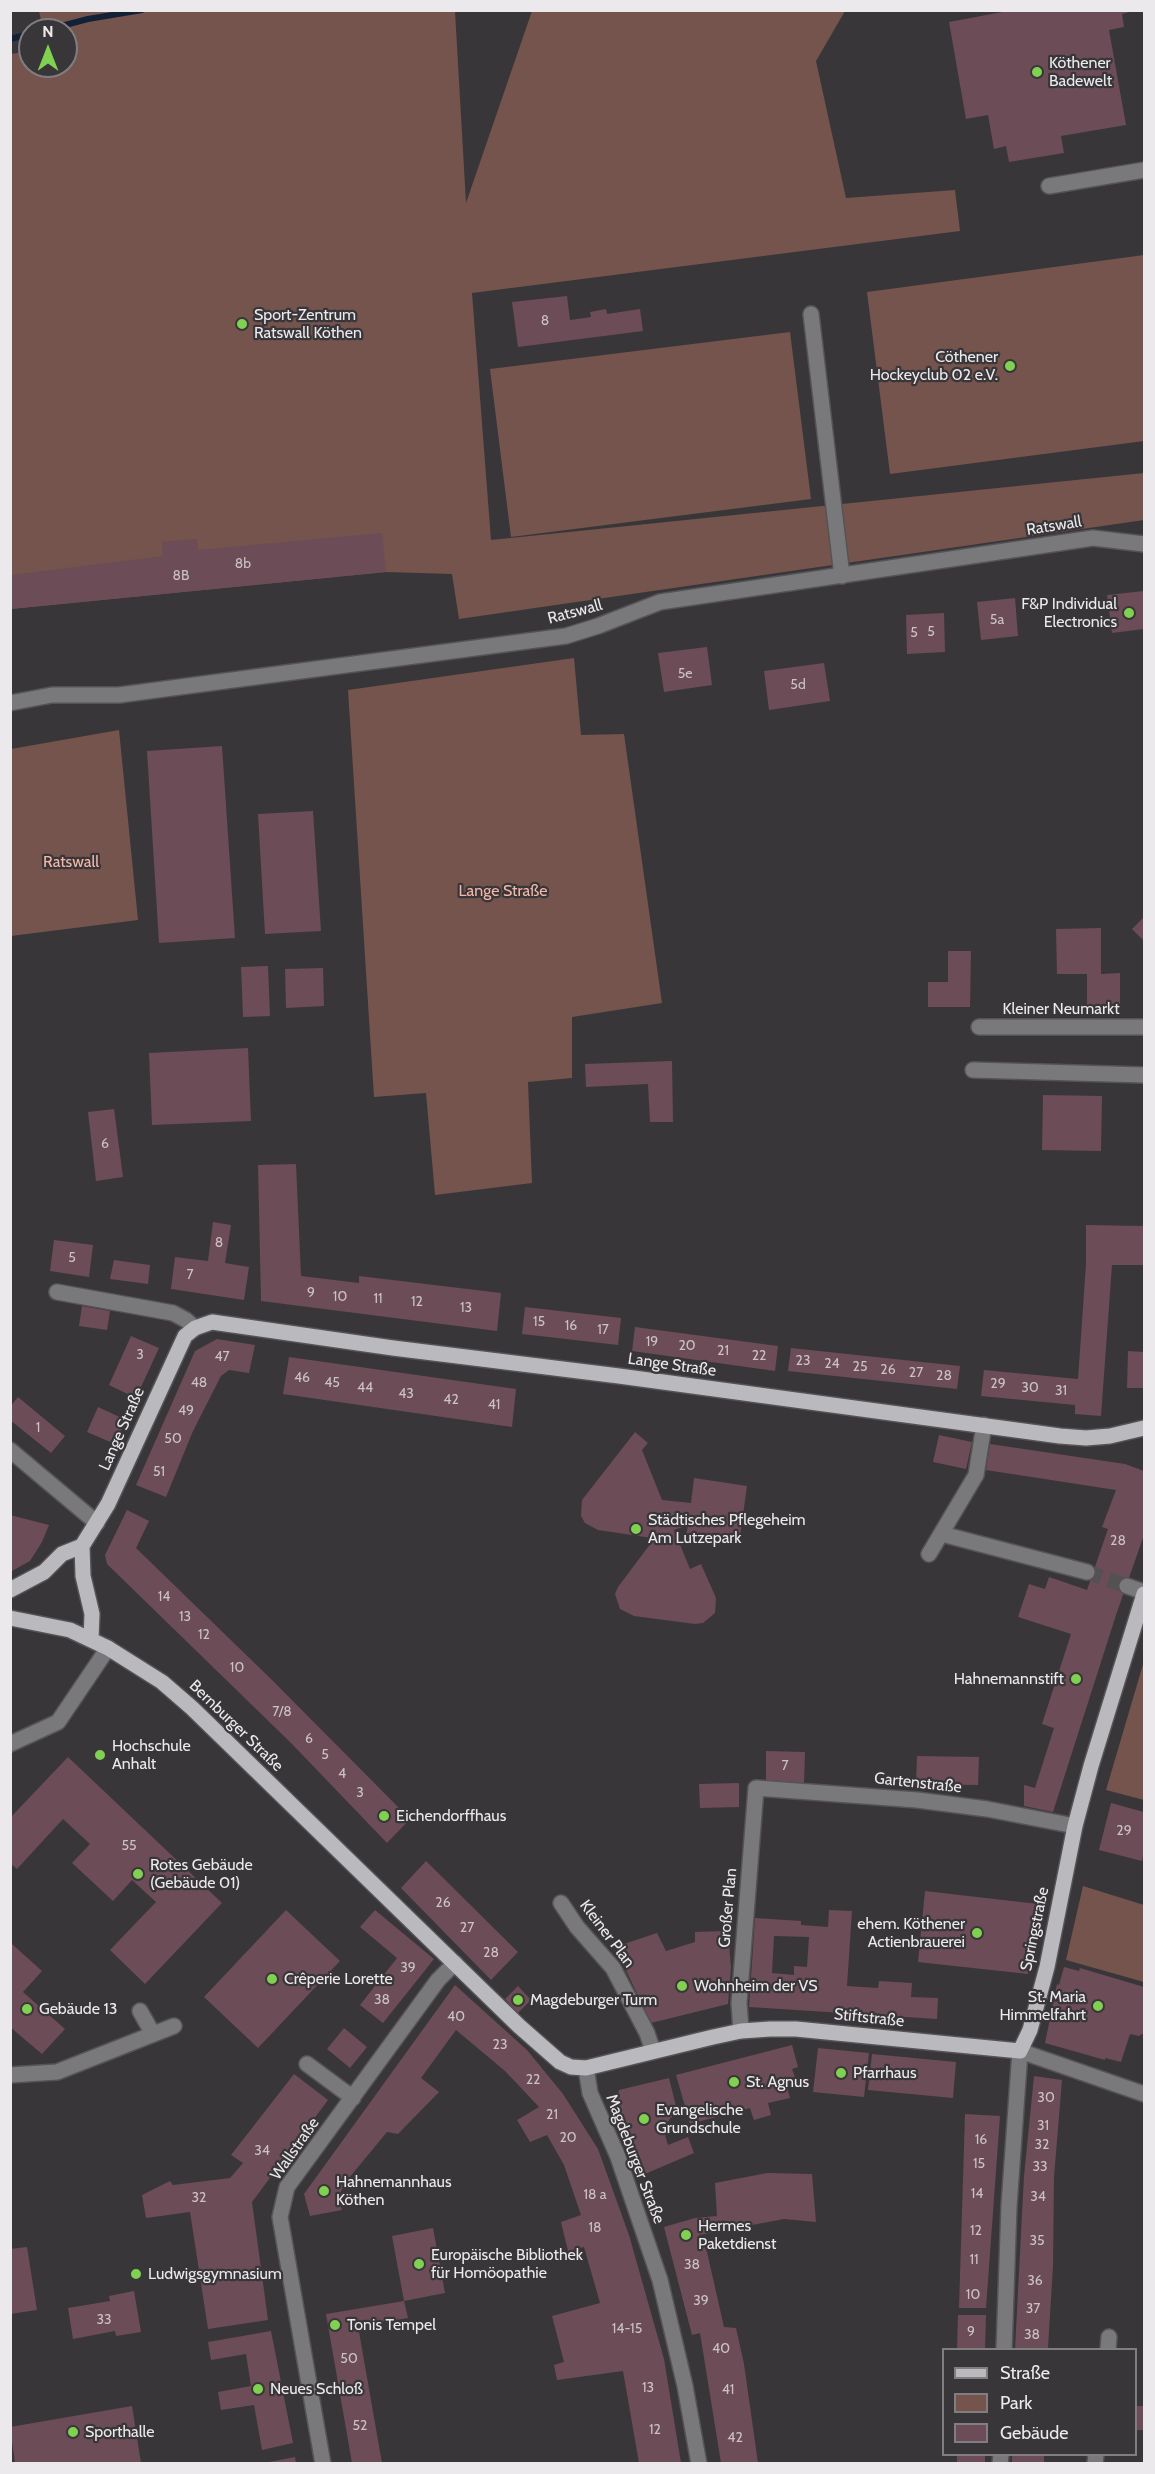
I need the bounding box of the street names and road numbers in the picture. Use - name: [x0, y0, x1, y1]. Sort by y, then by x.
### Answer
- street label: Ratswall: [1025, 512, 1083, 540]
- street label: Ratswall: [546, 595, 604, 629]
- street label: Kleiner Neumarkt: [1002, 999, 1120, 1019]
- street label: Lange Straße: [627, 1349, 717, 1381]
- street label: Lange Straße: [95, 1385, 149, 1473]
- street label: Bernburger Straße: [185, 1676, 287, 1776]
- street label: Gartenstraße: [873, 1769, 963, 1797]
- street label: Großer Plan: [715, 1867, 741, 1949]
- street label: Springstraße: [1017, 1885, 1053, 1973]
- street label: Kleiner Plan: [575, 1896, 639, 1972]
- street label: Stiftstraße: [833, 2005, 905, 2031]
- street label: Magdeburger Straße: [601, 2092, 669, 2226]
- street label: Wallstraße: [267, 2114, 323, 2184]

